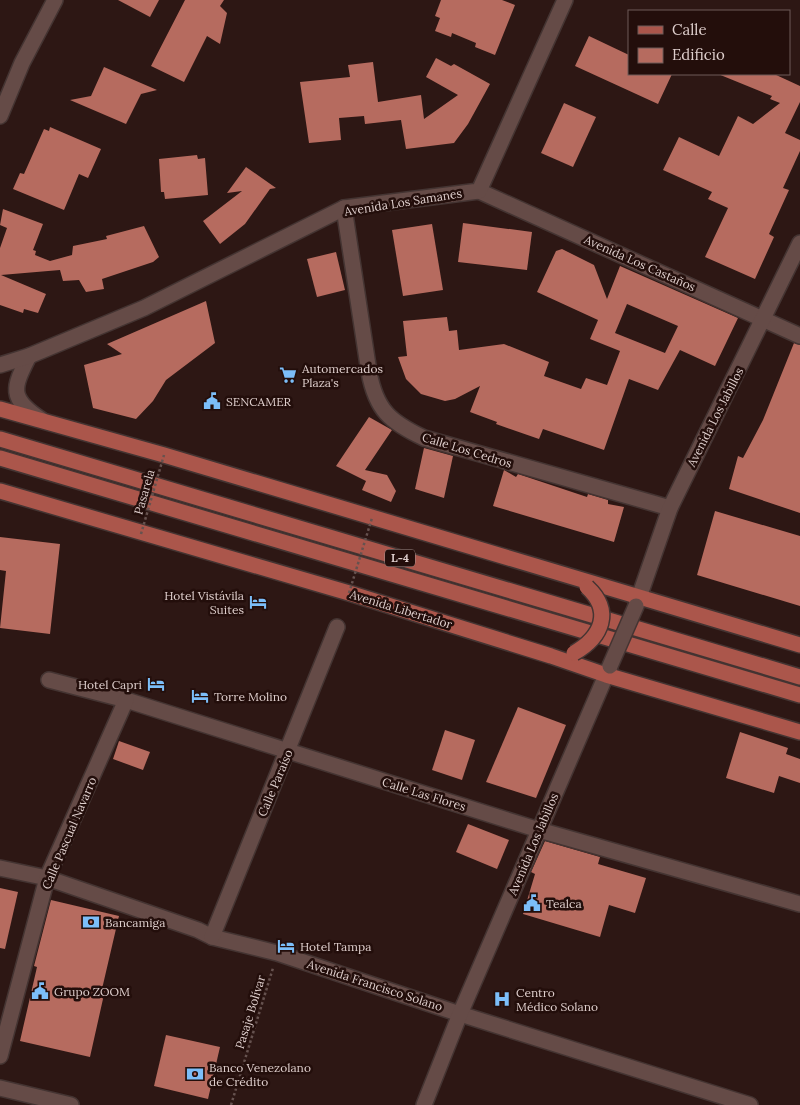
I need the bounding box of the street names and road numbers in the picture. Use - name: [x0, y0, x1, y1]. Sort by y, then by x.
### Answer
- street label: Avenida Los Samanes: [342, 185, 463, 219]
- street label: Avenida Los Castaños: [581, 231, 698, 295]
- street label: Avenida Los Jabillos: [683, 364, 747, 470]
- street label: Calle Los Cedros: [420, 429, 514, 471]
- street label: Pasarela: [130, 468, 158, 516]
- road number: L-4: [385, 550, 415, 566]
- street label: Avenida Libertador: [347, 586, 455, 632]
- street label: Calle Paraíso: [254, 747, 296, 819]
- street label: Calle Las Flores: [380, 774, 468, 814]
- street label: Calle Pascual Navarro: [39, 775, 99, 891]
- street label: Avenida Los Jabillos: [504, 790, 561, 898]
- street label: Avenida Francisco Solano: [304, 956, 445, 1014]
- street label: Pasaje Bolívar: [232, 973, 269, 1051]

